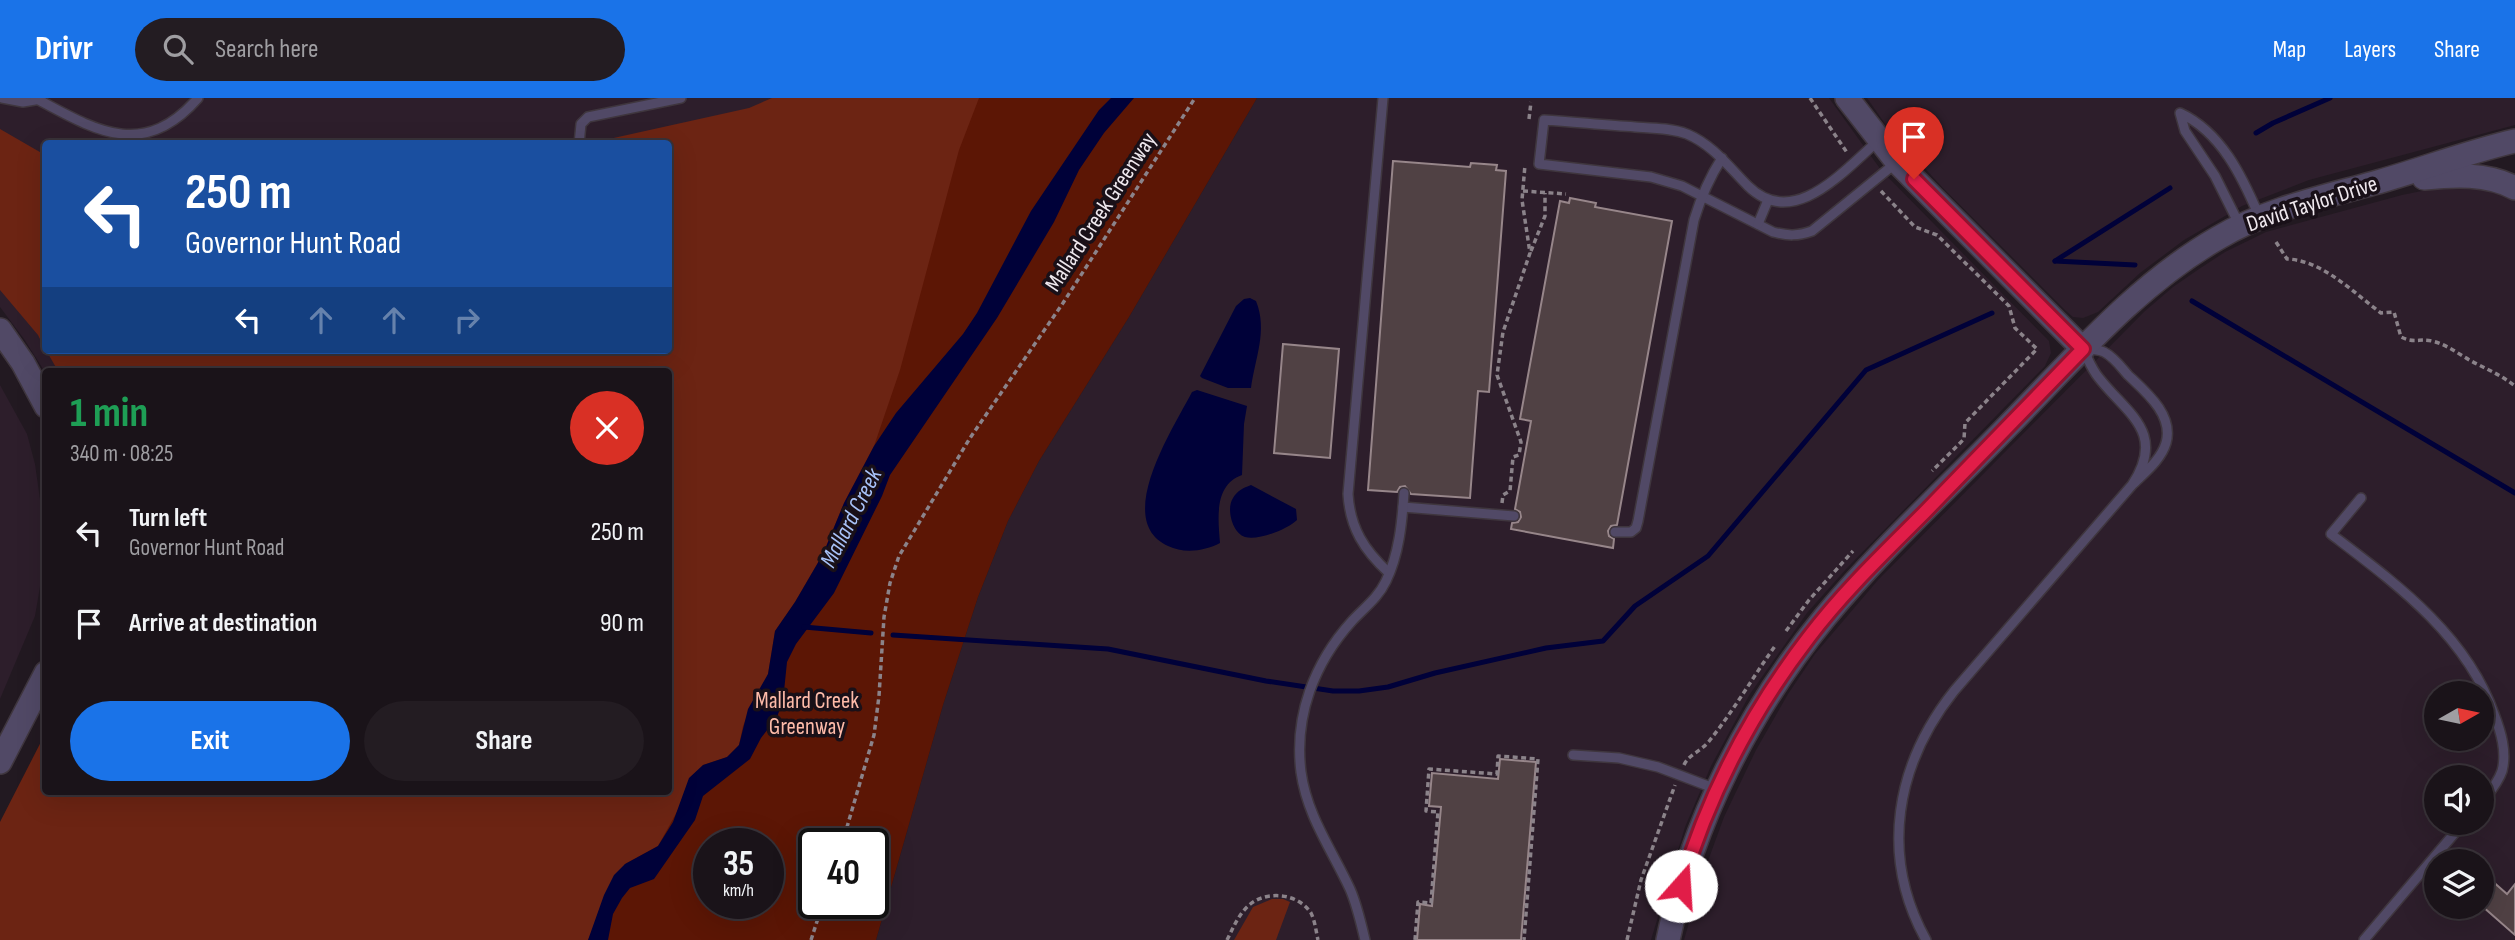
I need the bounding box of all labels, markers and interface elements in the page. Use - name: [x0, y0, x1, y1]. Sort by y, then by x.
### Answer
- search box: [135, 18, 625, 81]
- text: Drivr: [35, 29, 93, 69]
- icon: search: [159, 30, 197, 68]
- text: Search here: [215, 34, 318, 65]
- text: Map: [2273, 35, 2306, 64]
- text: Layers: [2344, 35, 2396, 64]
- text: Share: [2434, 35, 2480, 64]
- pin: [1884, 107, 1944, 179]
- icon: arrive: [1895, 118, 1933, 156]
- street label: Mallard Creek Greenway: [1039, 127, 1163, 297]
- text: 250 m: [185, 164, 291, 223]
- icon: left: [70, 168, 161, 259]
- street label: David Taylor Drive: [2243, 170, 2381, 238]
- text: Governor Hunt Road: [185, 224, 401, 263]
- icon: left: [229, 301, 267, 339]
- icon: ahead: [302, 301, 340, 339]
- icon: ahead: [375, 301, 413, 339]
- icon: right: [448, 301, 486, 339]
- text: 1 min: [70, 388, 148, 439]
- button: close: [570, 391, 644, 465]
- text: 340 m · 08:25: [70, 440, 173, 468]
- water label: Mallard Creek: [814, 463, 889, 572]
- text: Turn left: [129, 503, 207, 534]
- icon: left: [70, 514, 108, 552]
- text: 250 m: [590, 517, 644, 548]
- text: Governor Hunt Road: [129, 534, 284, 562]
- icon: arrive: [70, 605, 108, 643]
- text: Arrive at destination: [129, 608, 317, 639]
- text: 90 m: [600, 608, 644, 639]
- north arrow: [2424, 681, 2494, 751]
- map controls: [2424, 681, 2494, 919]
- park label: Mallard Creek Greenway: [755, 687, 859, 741]
- button: Exit: [70, 701, 350, 781]
- button: Share: [364, 701, 644, 781]
- button: sound: [2424, 765, 2494, 835]
- speed limit sign: 40: [798, 828, 889, 919]
- text: 35: [723, 843, 754, 886]
- position arrow: [1644, 849, 1718, 923]
- button: layers: [2424, 849, 2494, 919]
- text: km/h: [723, 880, 754, 901]

